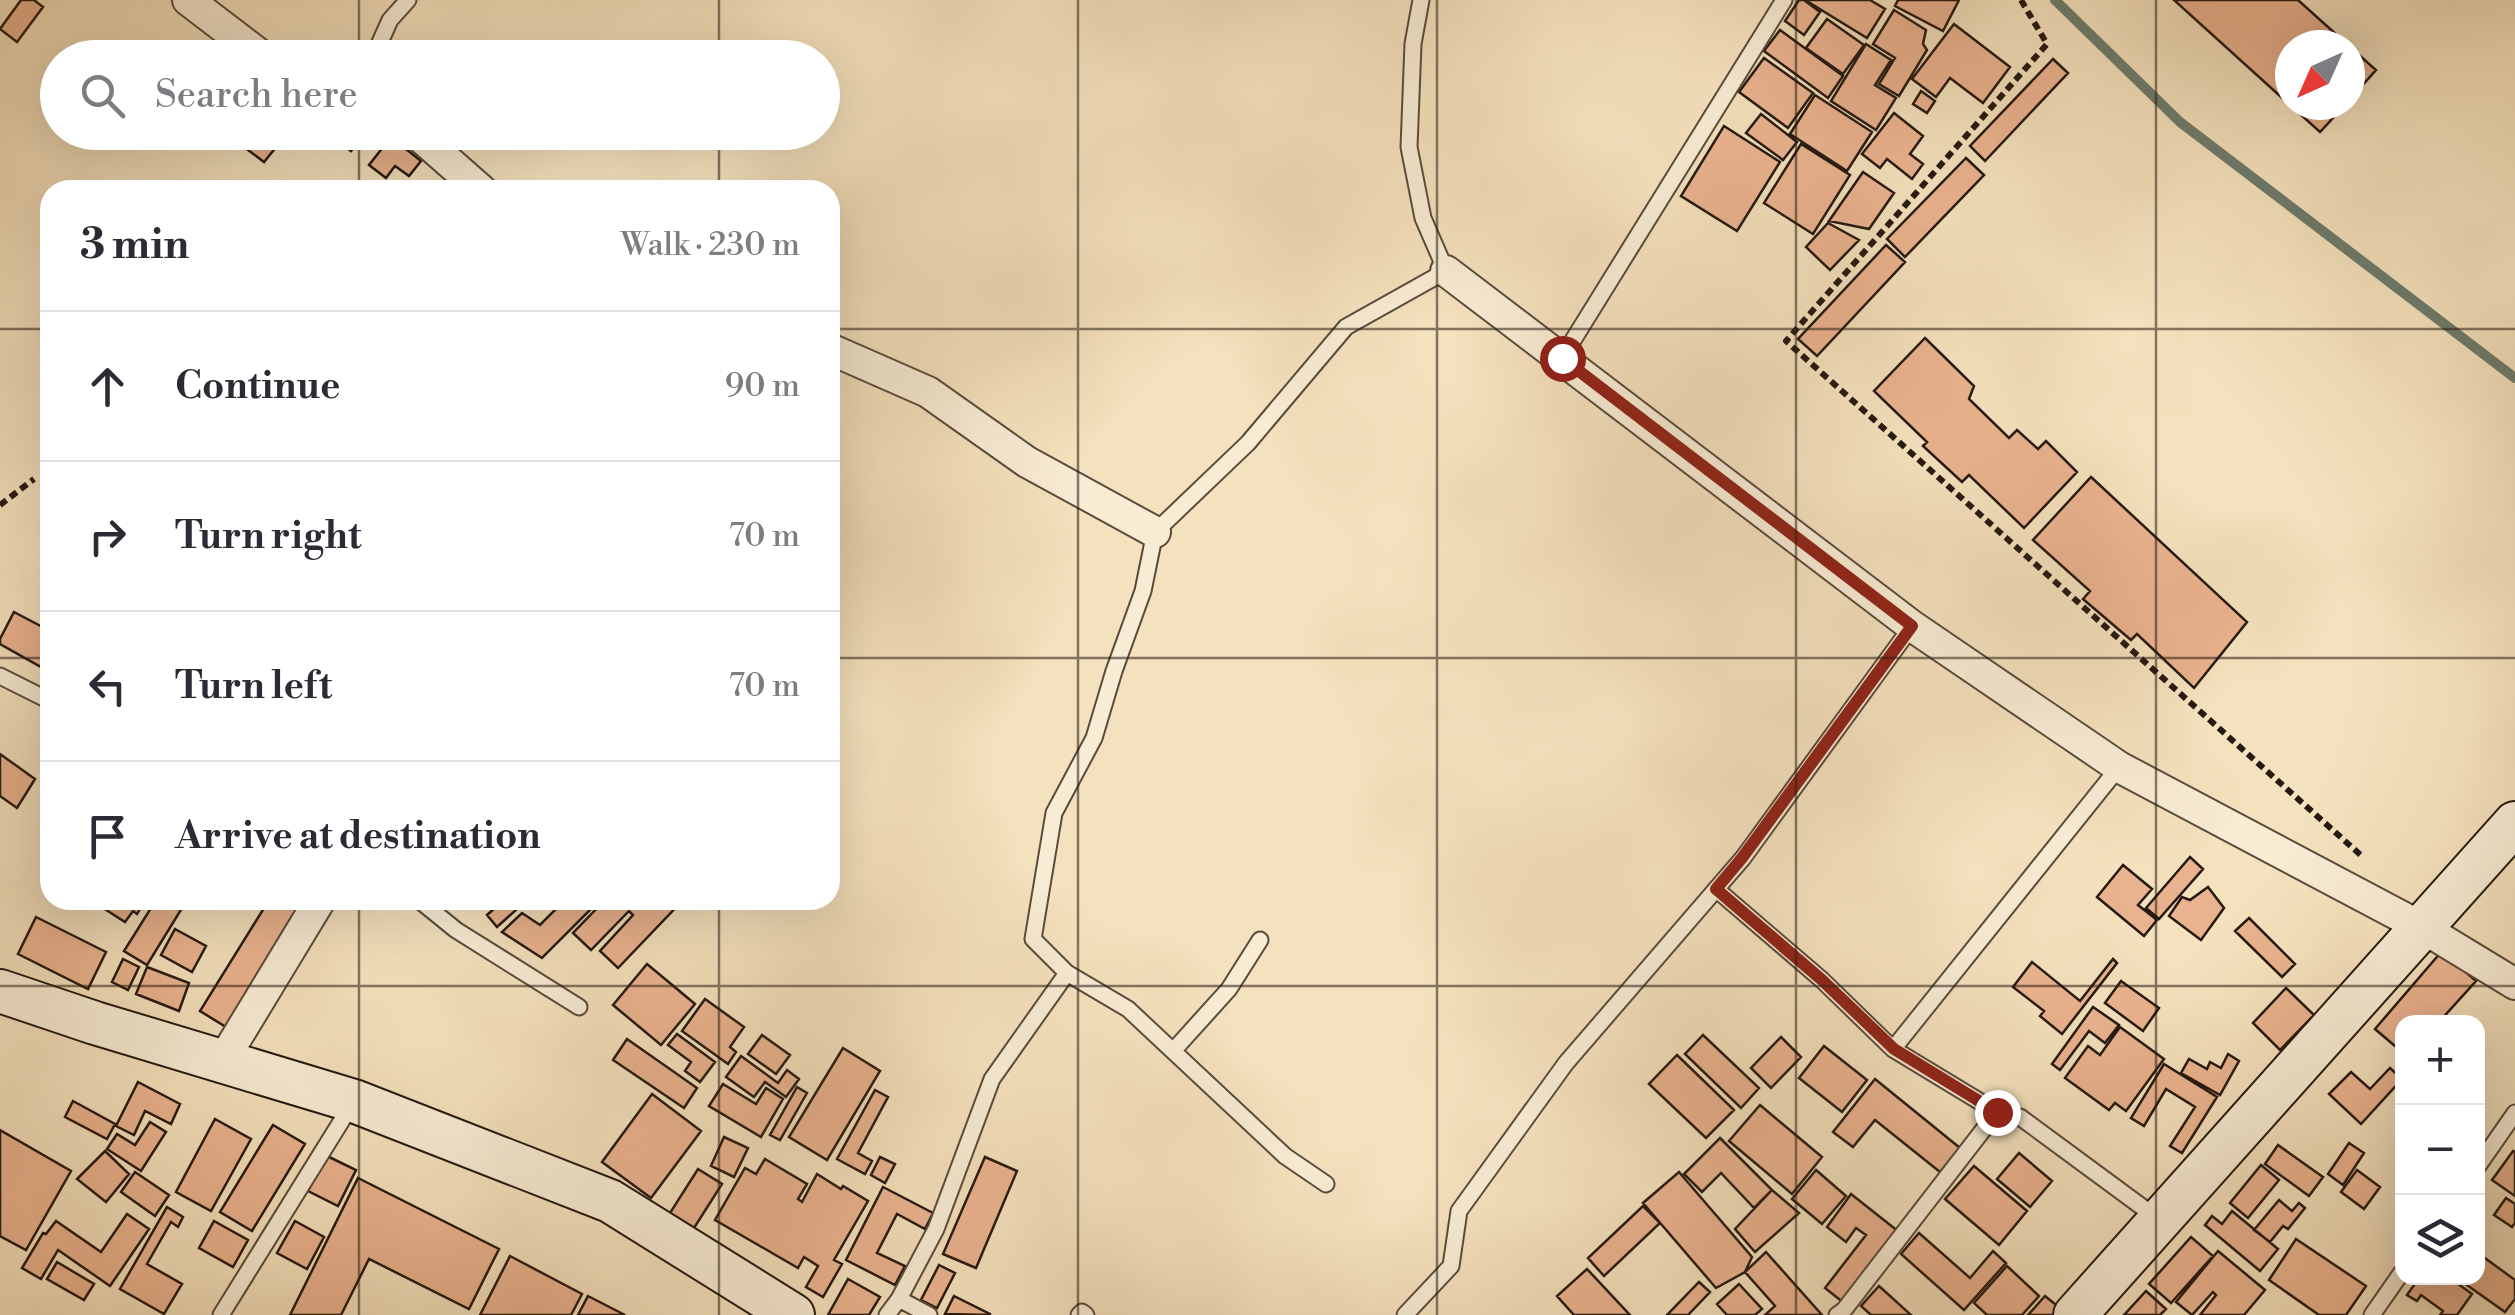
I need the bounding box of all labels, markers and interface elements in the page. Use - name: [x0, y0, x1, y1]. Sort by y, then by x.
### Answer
- north arrow: [2275, 30, 2365, 120]
- search box: [40, 40, 840, 150]
- icon: search: [75, 68, 130, 123]
- text: Search here: [155, 72, 358, 119]
- text: 3 min: [80, 219, 189, 272]
- text: Walk · 230 m: [620, 225, 800, 265]
- route start: [1540, 336, 1586, 382]
- icon: ahead: [80, 359, 135, 414]
- text: Continue: [175, 363, 340, 410]
- text: 90 m: [725, 366, 800, 406]
- icon: right: [80, 509, 135, 564]
- text: Turn right: [175, 513, 361, 560]
- text: 70 m: [729, 516, 800, 556]
- icon: left: [80, 659, 135, 714]
- text: Turn left: [175, 663, 332, 710]
- text: 70 m: [729, 666, 800, 706]
- icon: arrive: [80, 809, 135, 864]
- text: Arrive at destination: [175, 813, 541, 860]
- map controls: [2395, 1015, 2485, 1285]
- button: +: [2395, 1015, 2485, 1105]
- route end: [1975, 1090, 2021, 1136]
- button: −: [2395, 1105, 2485, 1195]
- button: layers: [2395, 1195, 2485, 1285]

